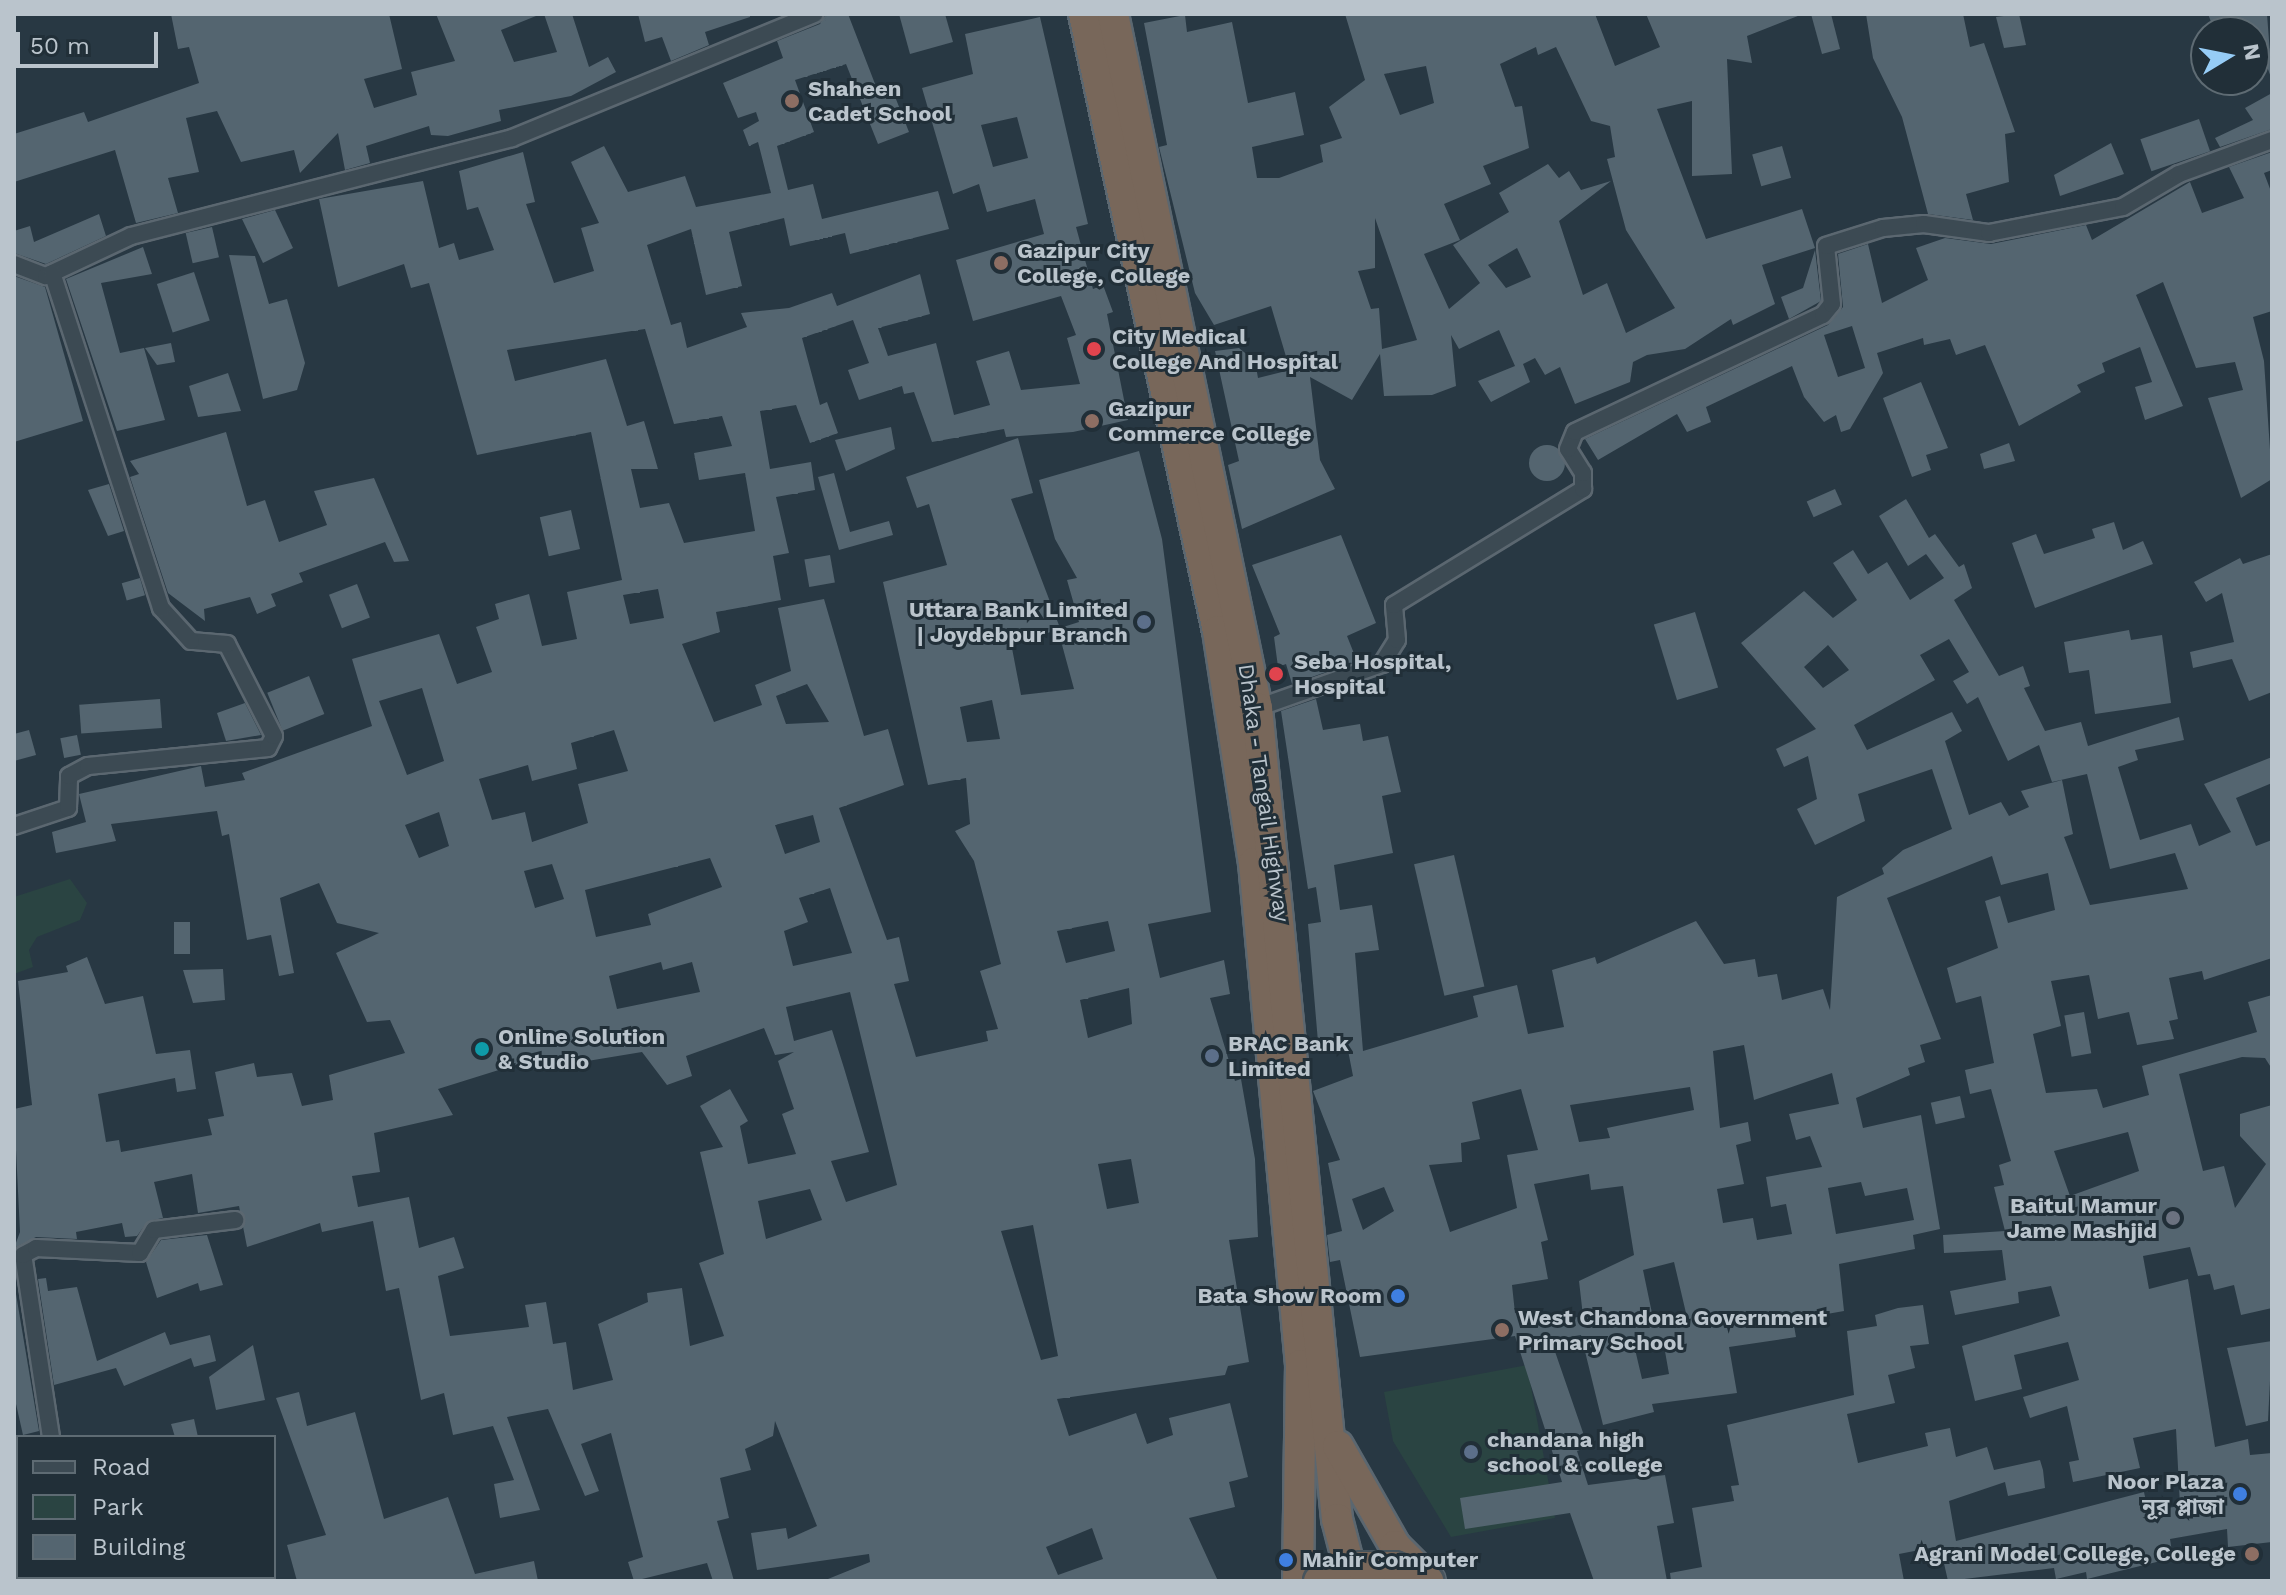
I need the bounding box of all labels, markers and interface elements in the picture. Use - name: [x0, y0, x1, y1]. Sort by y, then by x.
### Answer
- scale bar: [20, 16, 162, 66]
- north arrow: [2190, 16, 2270, 96]
- text: 50 m: [30, 32, 90, 60]
- text: N: [2238, 42, 2266, 62]
- place label: Shaheen Cadet School: [808, 75, 952, 126]
- marker: Shaheen Cadet School: [783, 92, 801, 110]
- place label: Gazipur City College, College: [1017, 237, 1190, 288]
- marker: Gazipur City College, College: [992, 254, 1010, 272]
- place label: City Medical College And Hospital: [1112, 323, 1338, 374]
- marker: City Medical College And Hospital: [1083, 338, 1105, 360]
- place label: Gazipur Commerce College: [1108, 395, 1311, 446]
- marker: Gazipur Commerce College: [1083, 412, 1101, 430]
- place label: Uttara Bank Limited | Joydebpur Branch: [908, 596, 1128, 648]
- marker: Uttara Bank Limited | Joydebpur Branch: [1135, 613, 1153, 631]
- place label: Seba Hospital, Hospital: [1294, 648, 1452, 700]
- street label: Dhaka - Tangail Highway: [1233, 661, 1295, 925]
- marker: Seba Hospital, Hospital: [1265, 663, 1287, 685]
- place label: Online Solution & Studio: [498, 1023, 665, 1074]
- place label: BRAC Bank Limited: [1228, 1030, 1349, 1082]
- marker: Online Solution & Studio: [473, 1040, 491, 1058]
- marker: BRAC Bank Limited: [1203, 1047, 1221, 1065]
- place label: Baitul Mamur Jame Mashjid: [2006, 1192, 2157, 1244]
- marker: Baitul Mamur Jame Mashjid: [2164, 1209, 2182, 1227]
- place label: Bata Show Room: [1197, 1283, 1382, 1309]
- marker: Bata Show Room: [1389, 1287, 1407, 1305]
- place label: West Chandona Government Primary School: [1518, 1304, 1827, 1356]
- marker: West Chandona Government Primary School: [1493, 1321, 1511, 1339]
- place label: chandana high school & college: [1487, 1426, 1663, 1478]
- legend: [16, 1435, 276, 1579]
- marker: chandana high school & college: [1462, 1443, 1480, 1461]
- text: Road: [92, 1453, 151, 1481]
- place label: Noor Plaza নূর প্লাজা: [2107, 1468, 2224, 1520]
- marker: Noor Plaza নূর প্লাজা: [2231, 1485, 2249, 1503]
- text: Park: [92, 1493, 144, 1521]
- text: Building: [92, 1533, 185, 1561]
- place label: Agrani Model College, College: [1914, 1541, 2236, 1567]
- marker: Agrani Model College, College: [2243, 1545, 2261, 1563]
- place label: Mahir Computer: [1302, 1547, 1479, 1573]
- marker: Mahir Computer: [1277, 1551, 1295, 1569]

